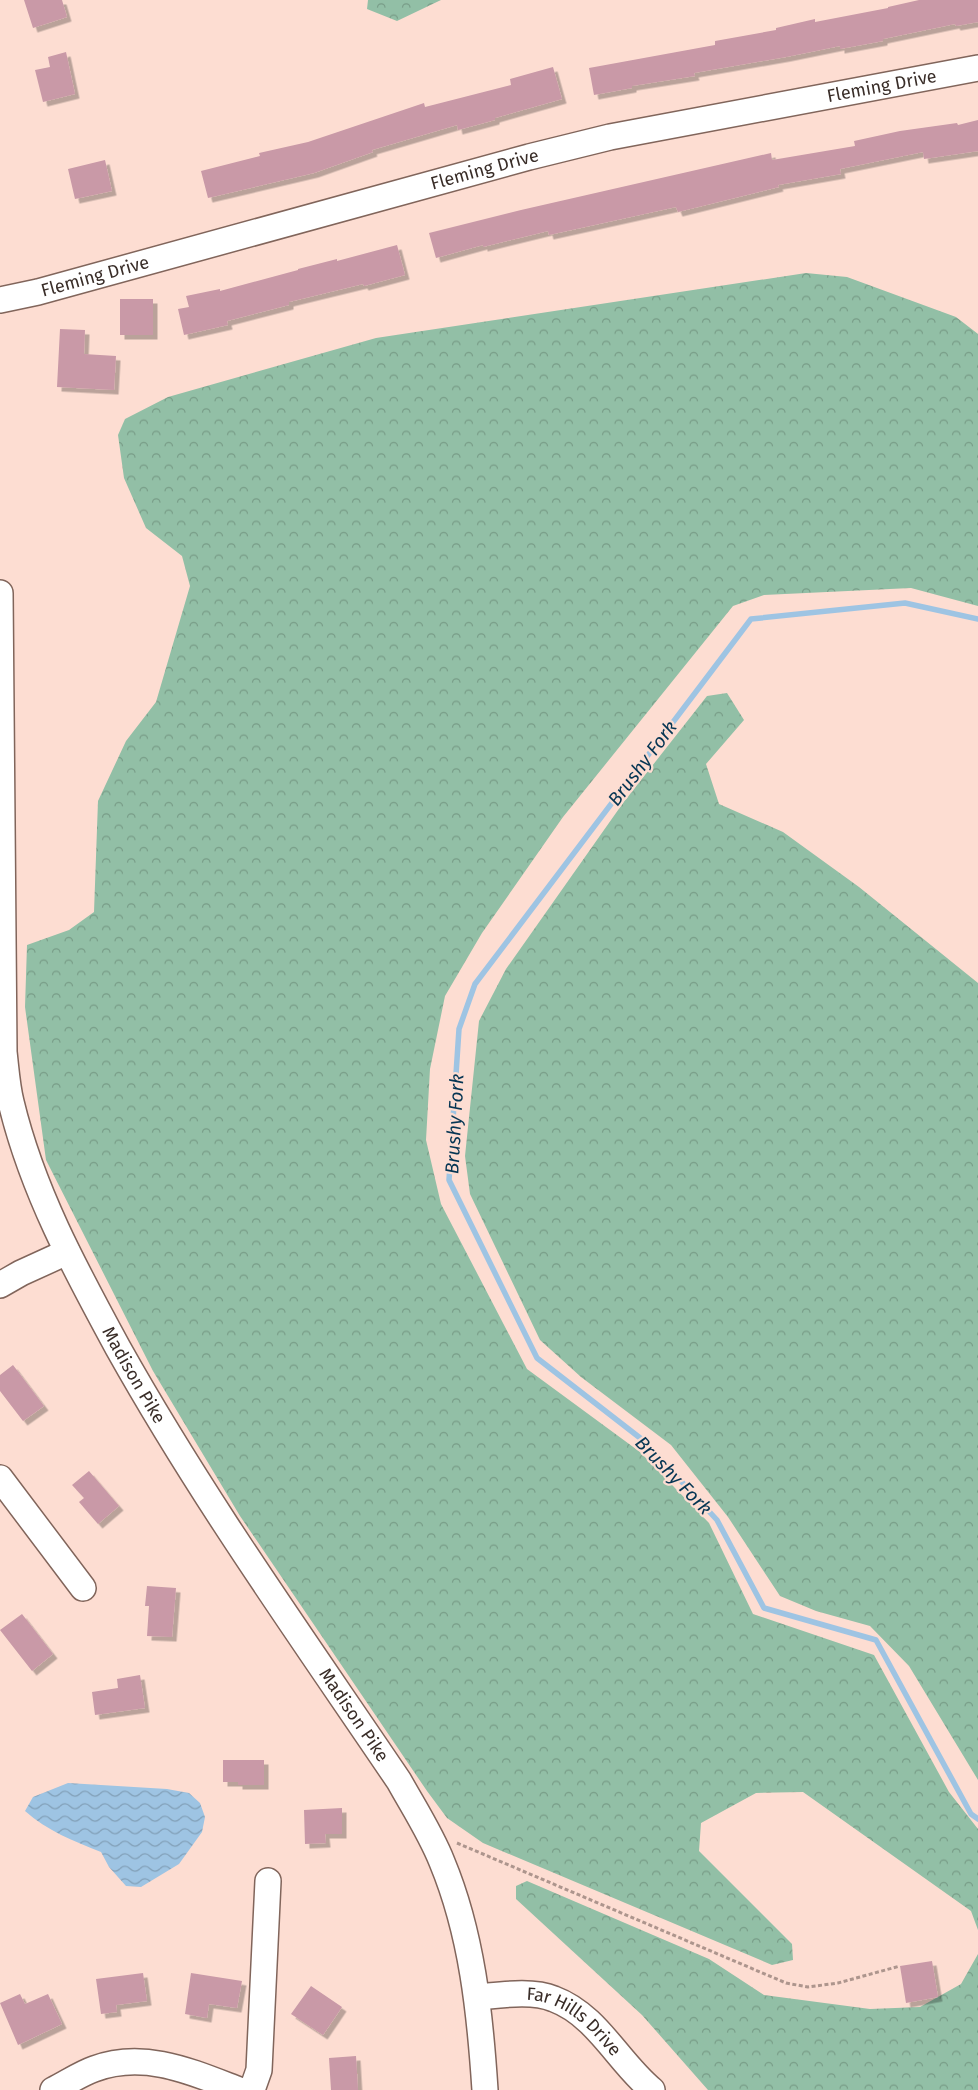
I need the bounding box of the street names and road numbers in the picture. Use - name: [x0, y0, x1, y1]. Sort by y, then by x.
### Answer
- street label: Fleming Drive: [825, 65, 938, 107]
- street label: Fleming Drive: [428, 144, 541, 195]
- street label: Fleming Drive: [39, 251, 152, 302]
- street label: Madison Pike: [97, 1323, 170, 1428]
- street label: Madison Pike: [314, 1664, 394, 1766]
- street label: Far Hills Drive: [526, 1983, 626, 2060]

